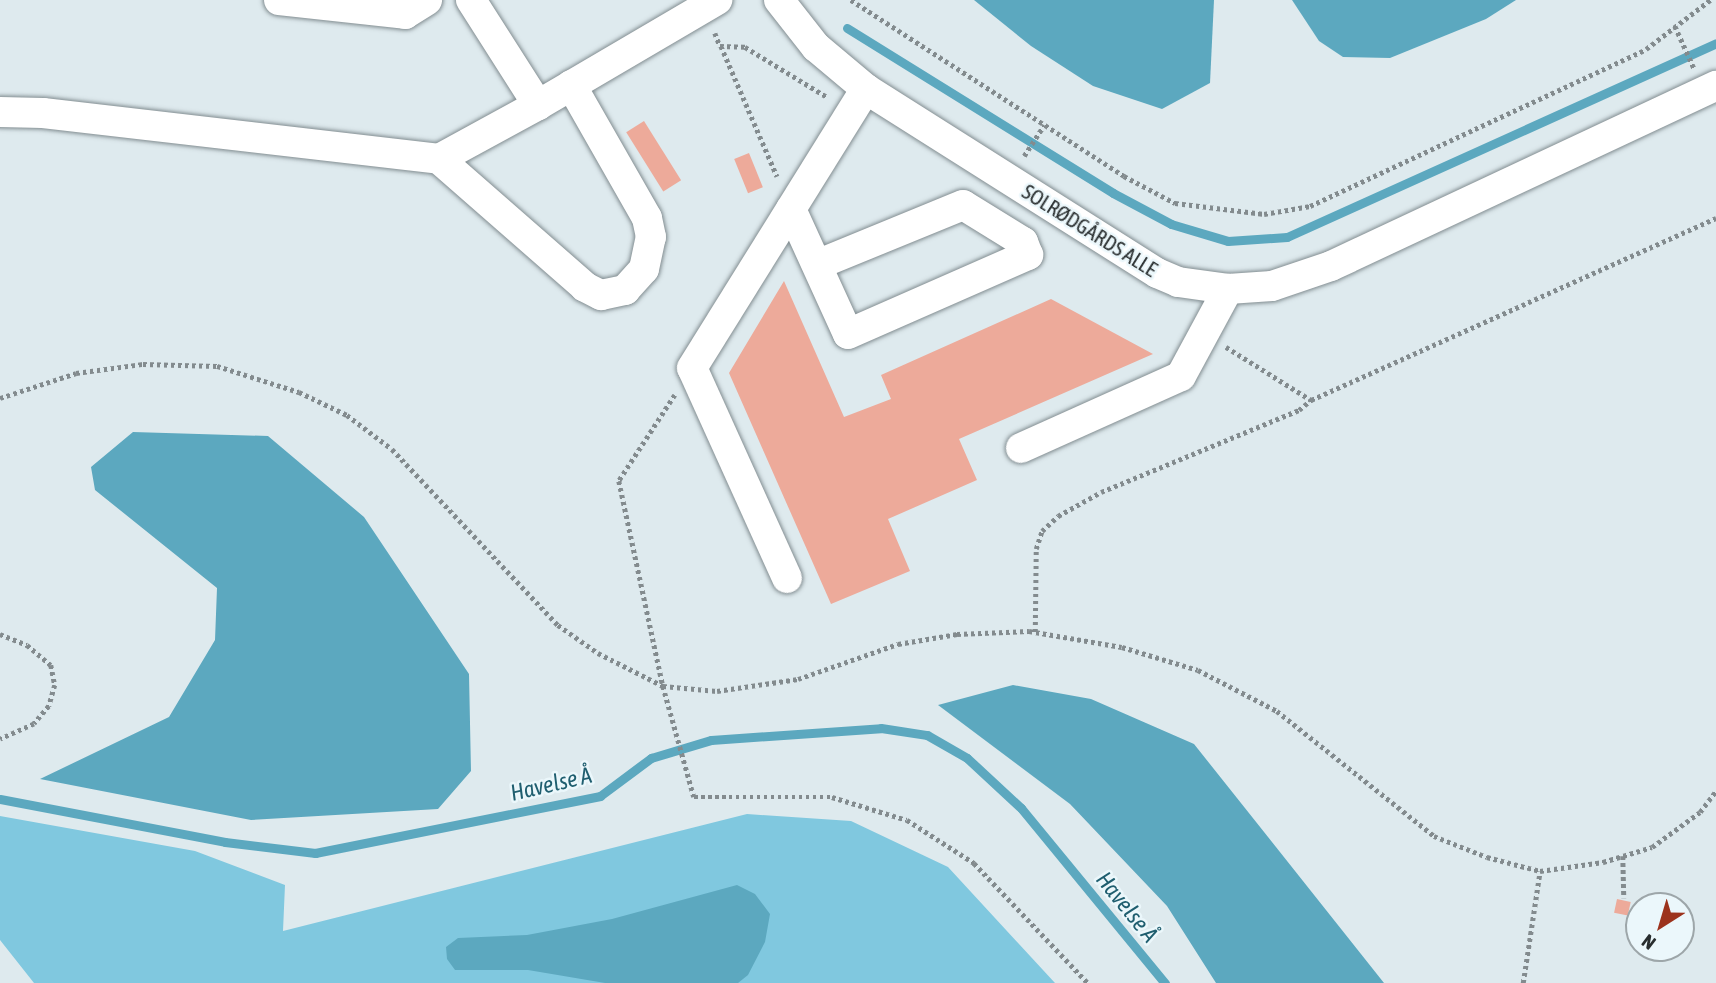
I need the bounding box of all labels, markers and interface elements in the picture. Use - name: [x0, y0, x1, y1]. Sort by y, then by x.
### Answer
- street label: SOLRØDGÅRDS ALLE: [1018, 178, 1162, 282]
- water label: Havelse Å: [508, 761, 594, 807]
- water label: Havelse Å: [1090, 866, 1164, 948]
- north arrow: [1625, 892, 1695, 962]
- text: N: [1637, 930, 1660, 954]

